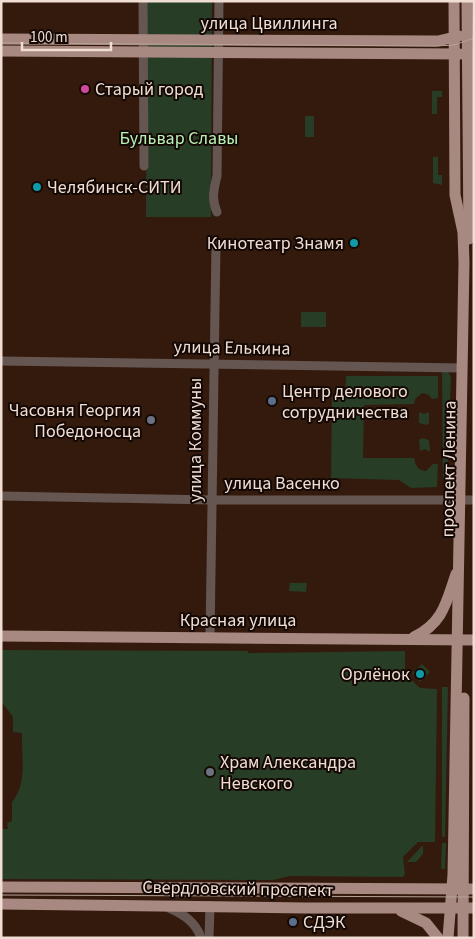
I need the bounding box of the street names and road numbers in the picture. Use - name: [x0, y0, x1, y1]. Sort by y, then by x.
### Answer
- street label: улица Цвиллинга: [200, 11, 338, 36]
- street label: улица Елькина: [173, 334, 291, 362]
- street label: улица Коммуны: [183, 378, 208, 502]
- street label: проспект Ленина: [435, 400, 463, 538]
- street label: улица Васенко: [224, 471, 340, 496]
- street label: Красная улица: [180, 608, 296, 633]
- street label: Свердловский проспект: [142, 875, 334, 903]

